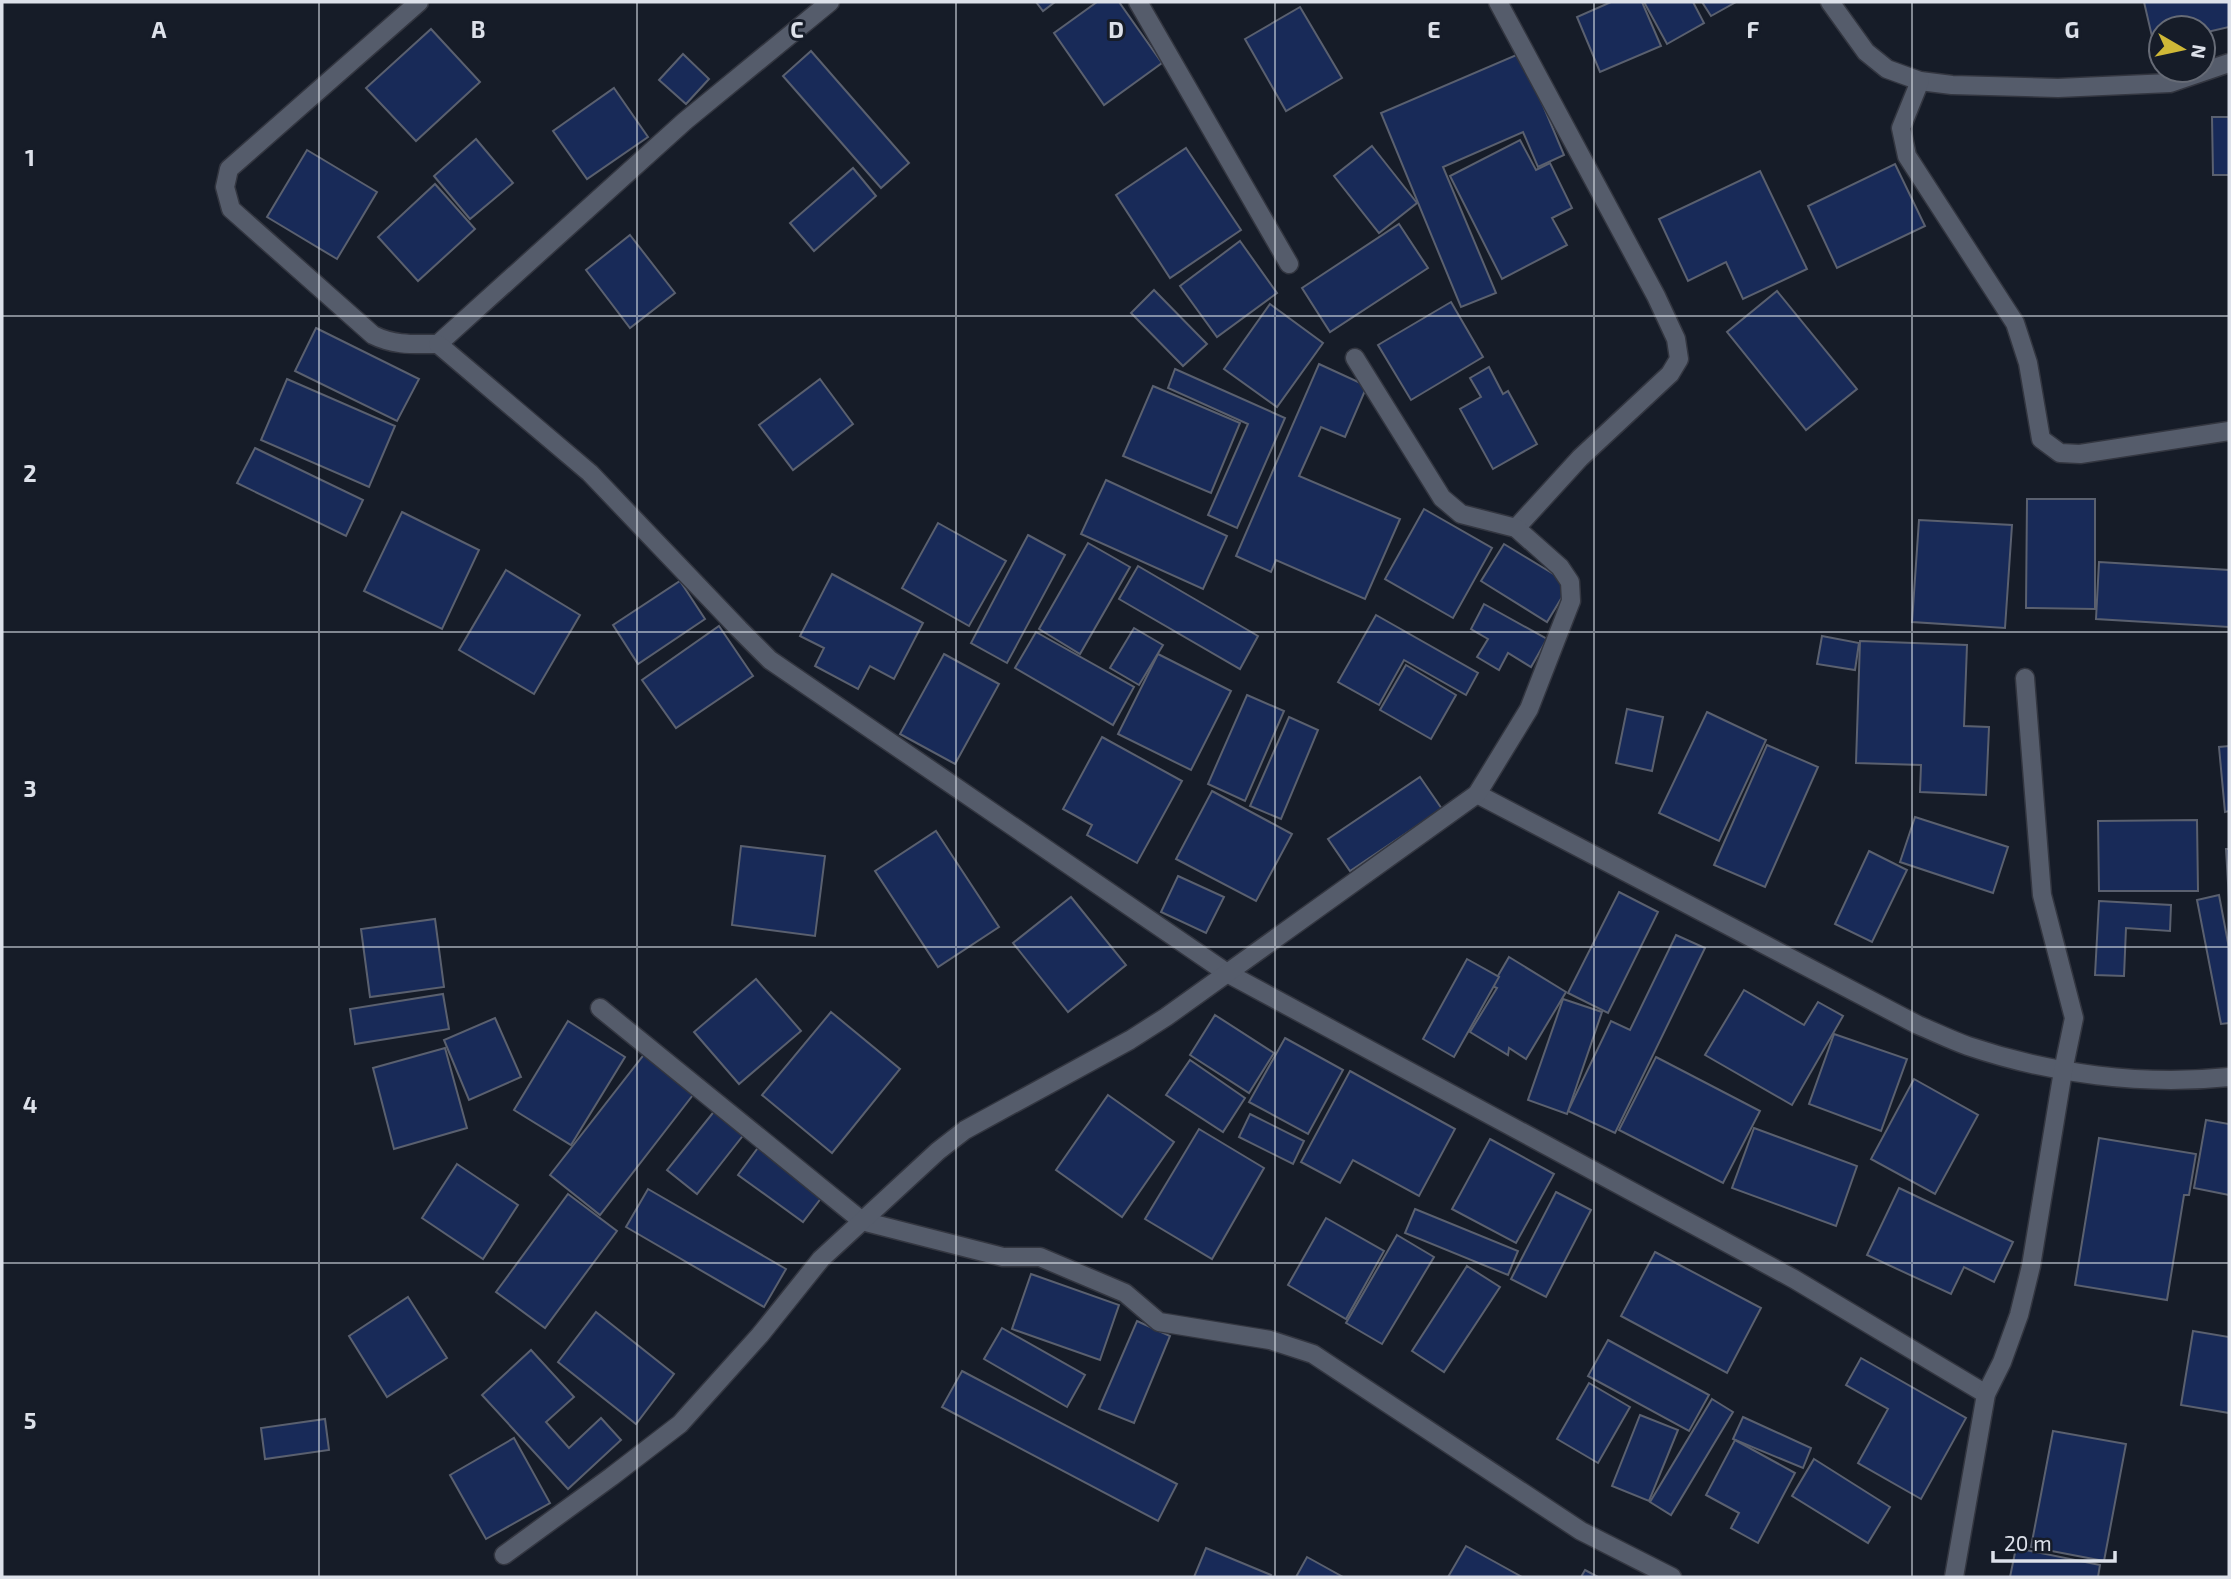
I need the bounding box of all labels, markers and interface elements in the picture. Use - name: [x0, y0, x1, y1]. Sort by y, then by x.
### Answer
- north arrow: [2147, 14, 2217, 84]
- text: A: [151, 15, 167, 43]
- text: B: [471, 15, 485, 43]
- text: C: [790, 15, 804, 43]
- text: D: [1108, 15, 1124, 43]
- text: E: [1427, 15, 1441, 43]
- text: F: [1747, 15, 1760, 43]
- text: G: [2065, 15, 2079, 43]
- text: N: [2187, 43, 2212, 60]
- text: 1: [25, 143, 35, 171]
- text: 2: [23, 459, 37, 487]
- text: 3: [23, 774, 37, 802]
- text: 4: [23, 1090, 37, 1118]
- text: 5: [24, 1406, 36, 1434]
- scale bar: [1993, 1520, 2116, 1564]
- text: 20 m: [2004, 1530, 2052, 1555]

